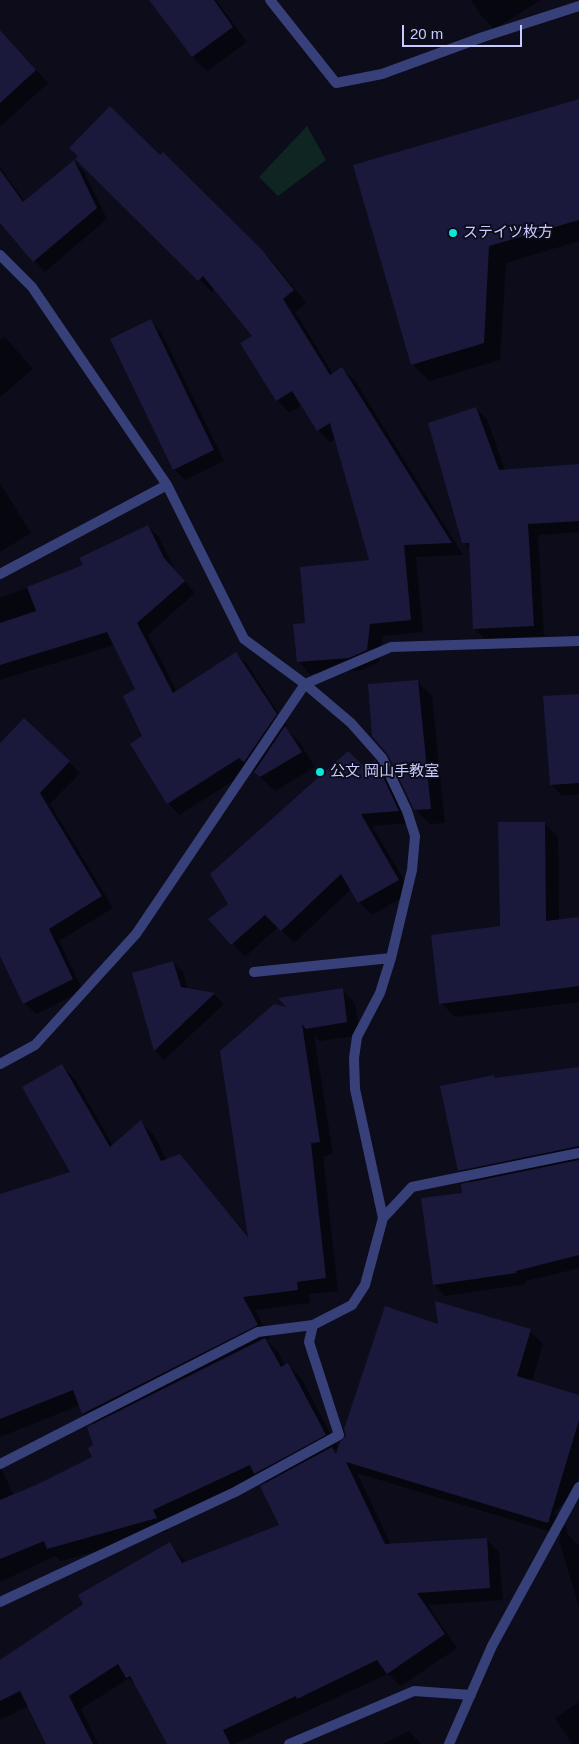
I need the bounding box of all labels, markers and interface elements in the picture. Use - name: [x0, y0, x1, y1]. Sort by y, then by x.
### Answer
- scale bar: [404, 15, 524, 47]
- text: 20 m: [410, 25, 443, 42]
- place label: ステイツ枚方: [463, 224, 553, 242]
- marker: ステイツ枚方: [447, 227, 459, 239]
- place label: 公文 岡山手教室: [330, 763, 439, 781]
- marker: 公文 岡山手教室: [314, 766, 326, 778]

